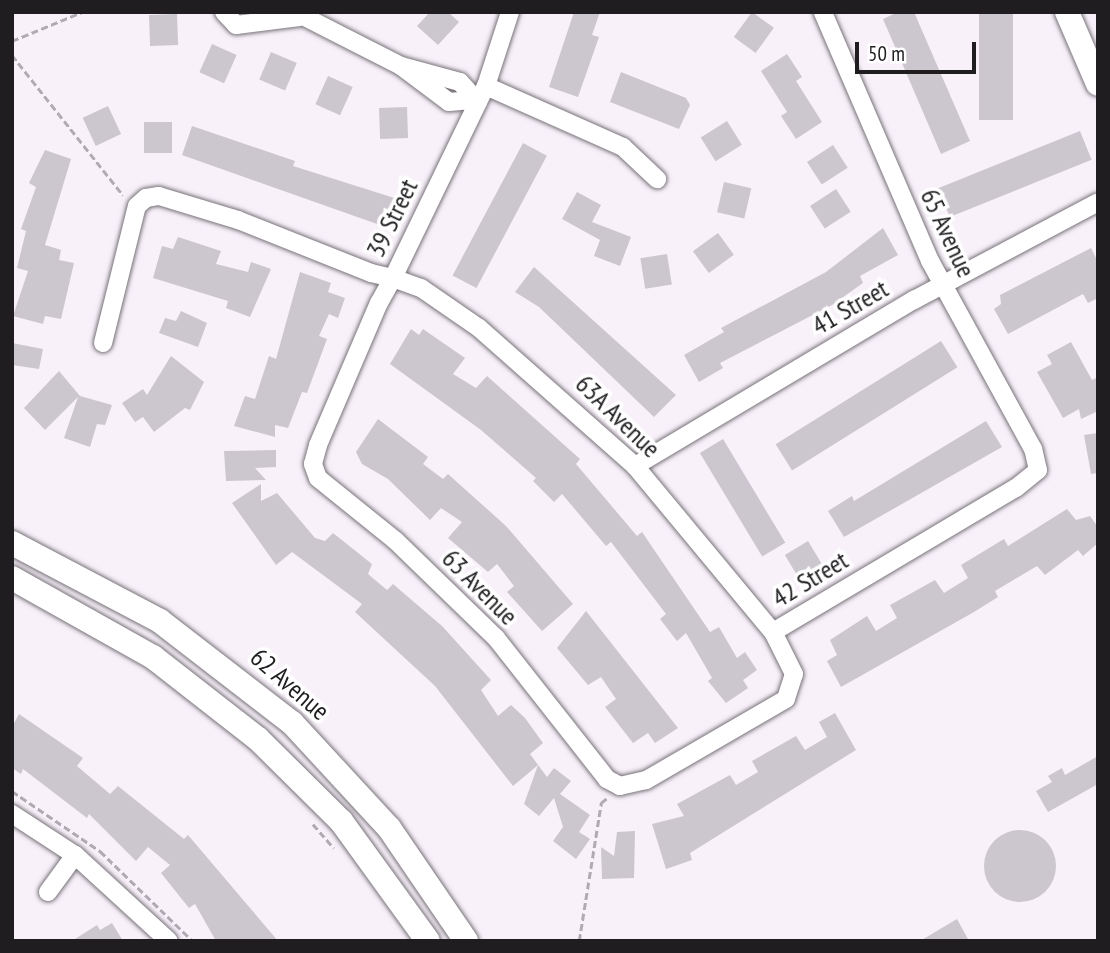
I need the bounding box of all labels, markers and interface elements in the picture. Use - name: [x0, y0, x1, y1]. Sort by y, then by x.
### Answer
- scale bar: [858, 28, 979, 72]
- text: 50 m: [868, 40, 905, 67]
- street label: 39 Street: [360, 174, 424, 262]
- street label: 65 Avenue: [914, 184, 982, 282]
- street label: 41 Street: [806, 273, 894, 341]
- street label: 63A Avenue: [569, 368, 667, 464]
- street label: 63 Avenue: [435, 542, 525, 632]
- street label: 42 Street: [767, 544, 853, 614]
- street label: 62 Avenue: [244, 641, 336, 727]

